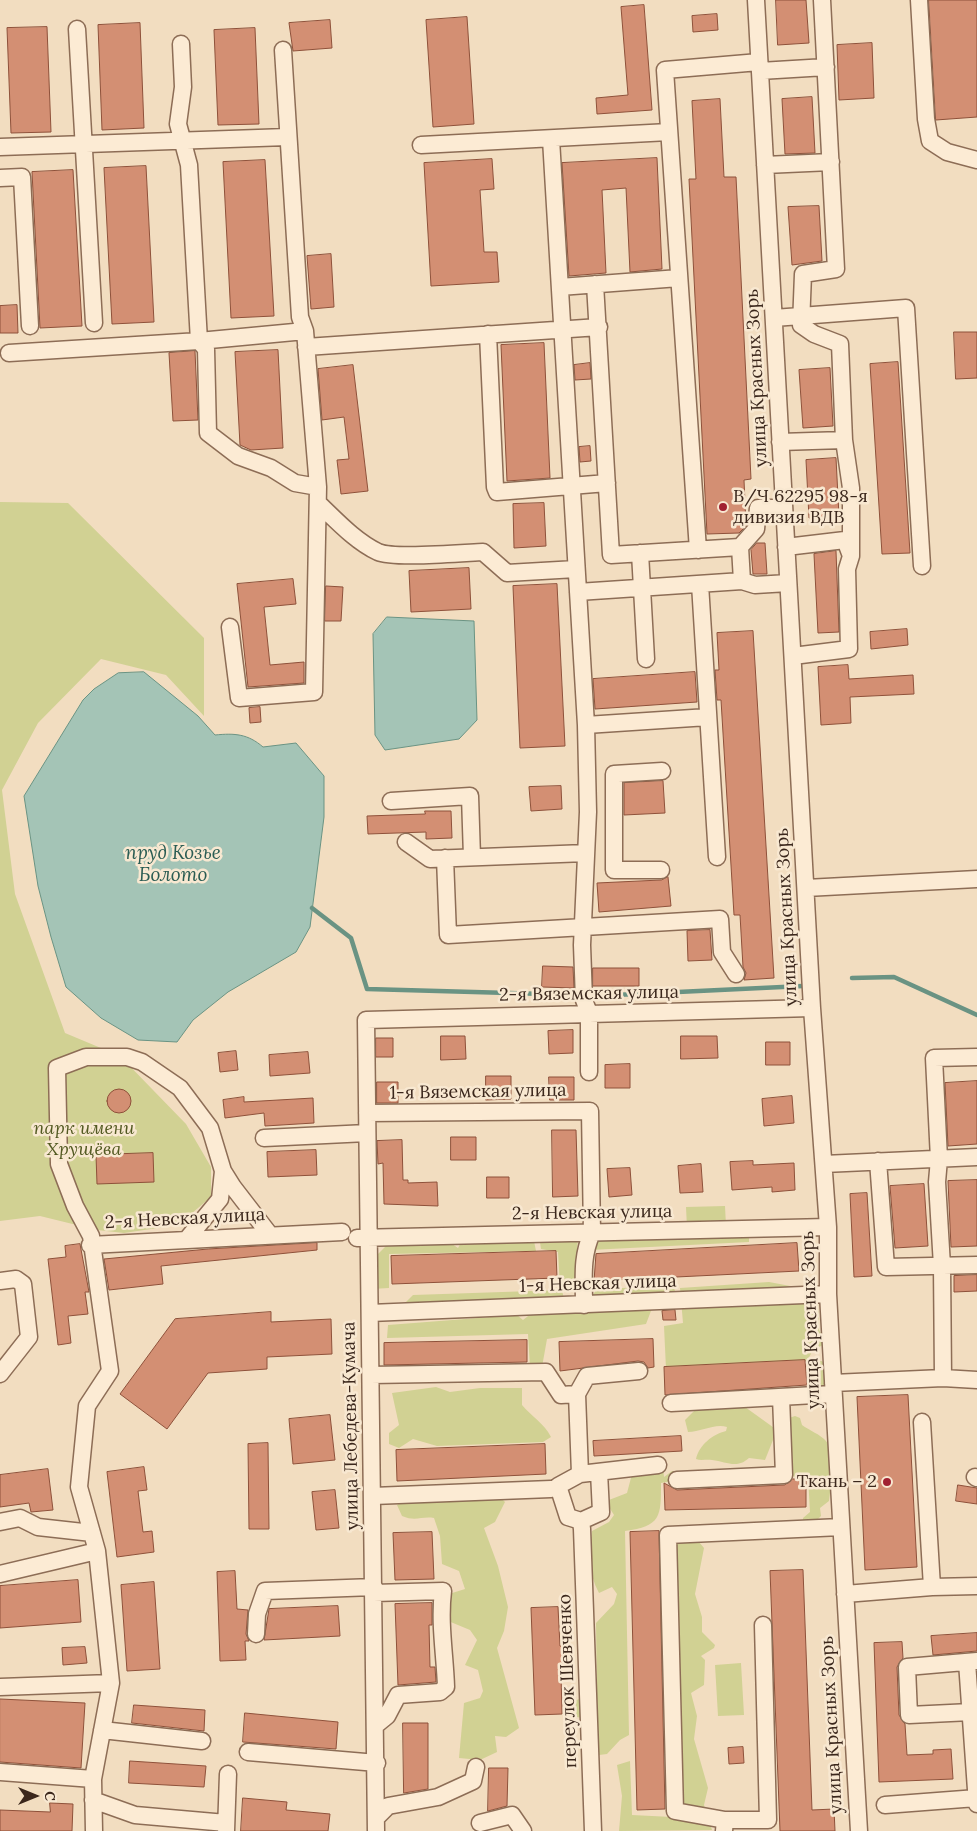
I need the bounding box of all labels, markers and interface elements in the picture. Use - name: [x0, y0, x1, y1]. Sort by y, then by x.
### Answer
- street label: улица Красных Зорь: [742, 288, 772, 468]
- place label: В/Ч 62295 98-я дивизия ВДВ: [733, 486, 868, 528]
- marker: В/Ч 62295 98-я дивизия ВДВ: [717, 501, 729, 513]
- street label: улица Красных Зорь: [772, 827, 802, 1007]
- water label: пруд Козье Болото: [125, 843, 221, 887]
- street label: 2-я Вяземская улица: [499, 982, 679, 1006]
- street label: 1-я Вяземская улица: [389, 1080, 567, 1104]
- park label: парк имени Хрущёва: [34, 1118, 134, 1160]
- street label: 2-я Невская улица: [512, 1201, 672, 1225]
- street label: 2-я Невская улица: [104, 1204, 266, 1234]
- street label: улица Красных Зорь: [797, 1230, 825, 1410]
- street label: 1-я Невская улица: [519, 1270, 677, 1298]
- street label: улица Лебедева-Кумача: [338, 1321, 364, 1531]
- place label: Ткань – 2: [797, 1471, 877, 1493]
- marker: Ткань – 2: [881, 1476, 893, 1488]
- street label: переулок Шевченко: [554, 1594, 582, 1768]
- street label: улица Красных Зорь: [817, 1635, 847, 1815]
- north arrow: [10, 1771, 60, 1821]
- text: С: [41, 1791, 59, 1801]

